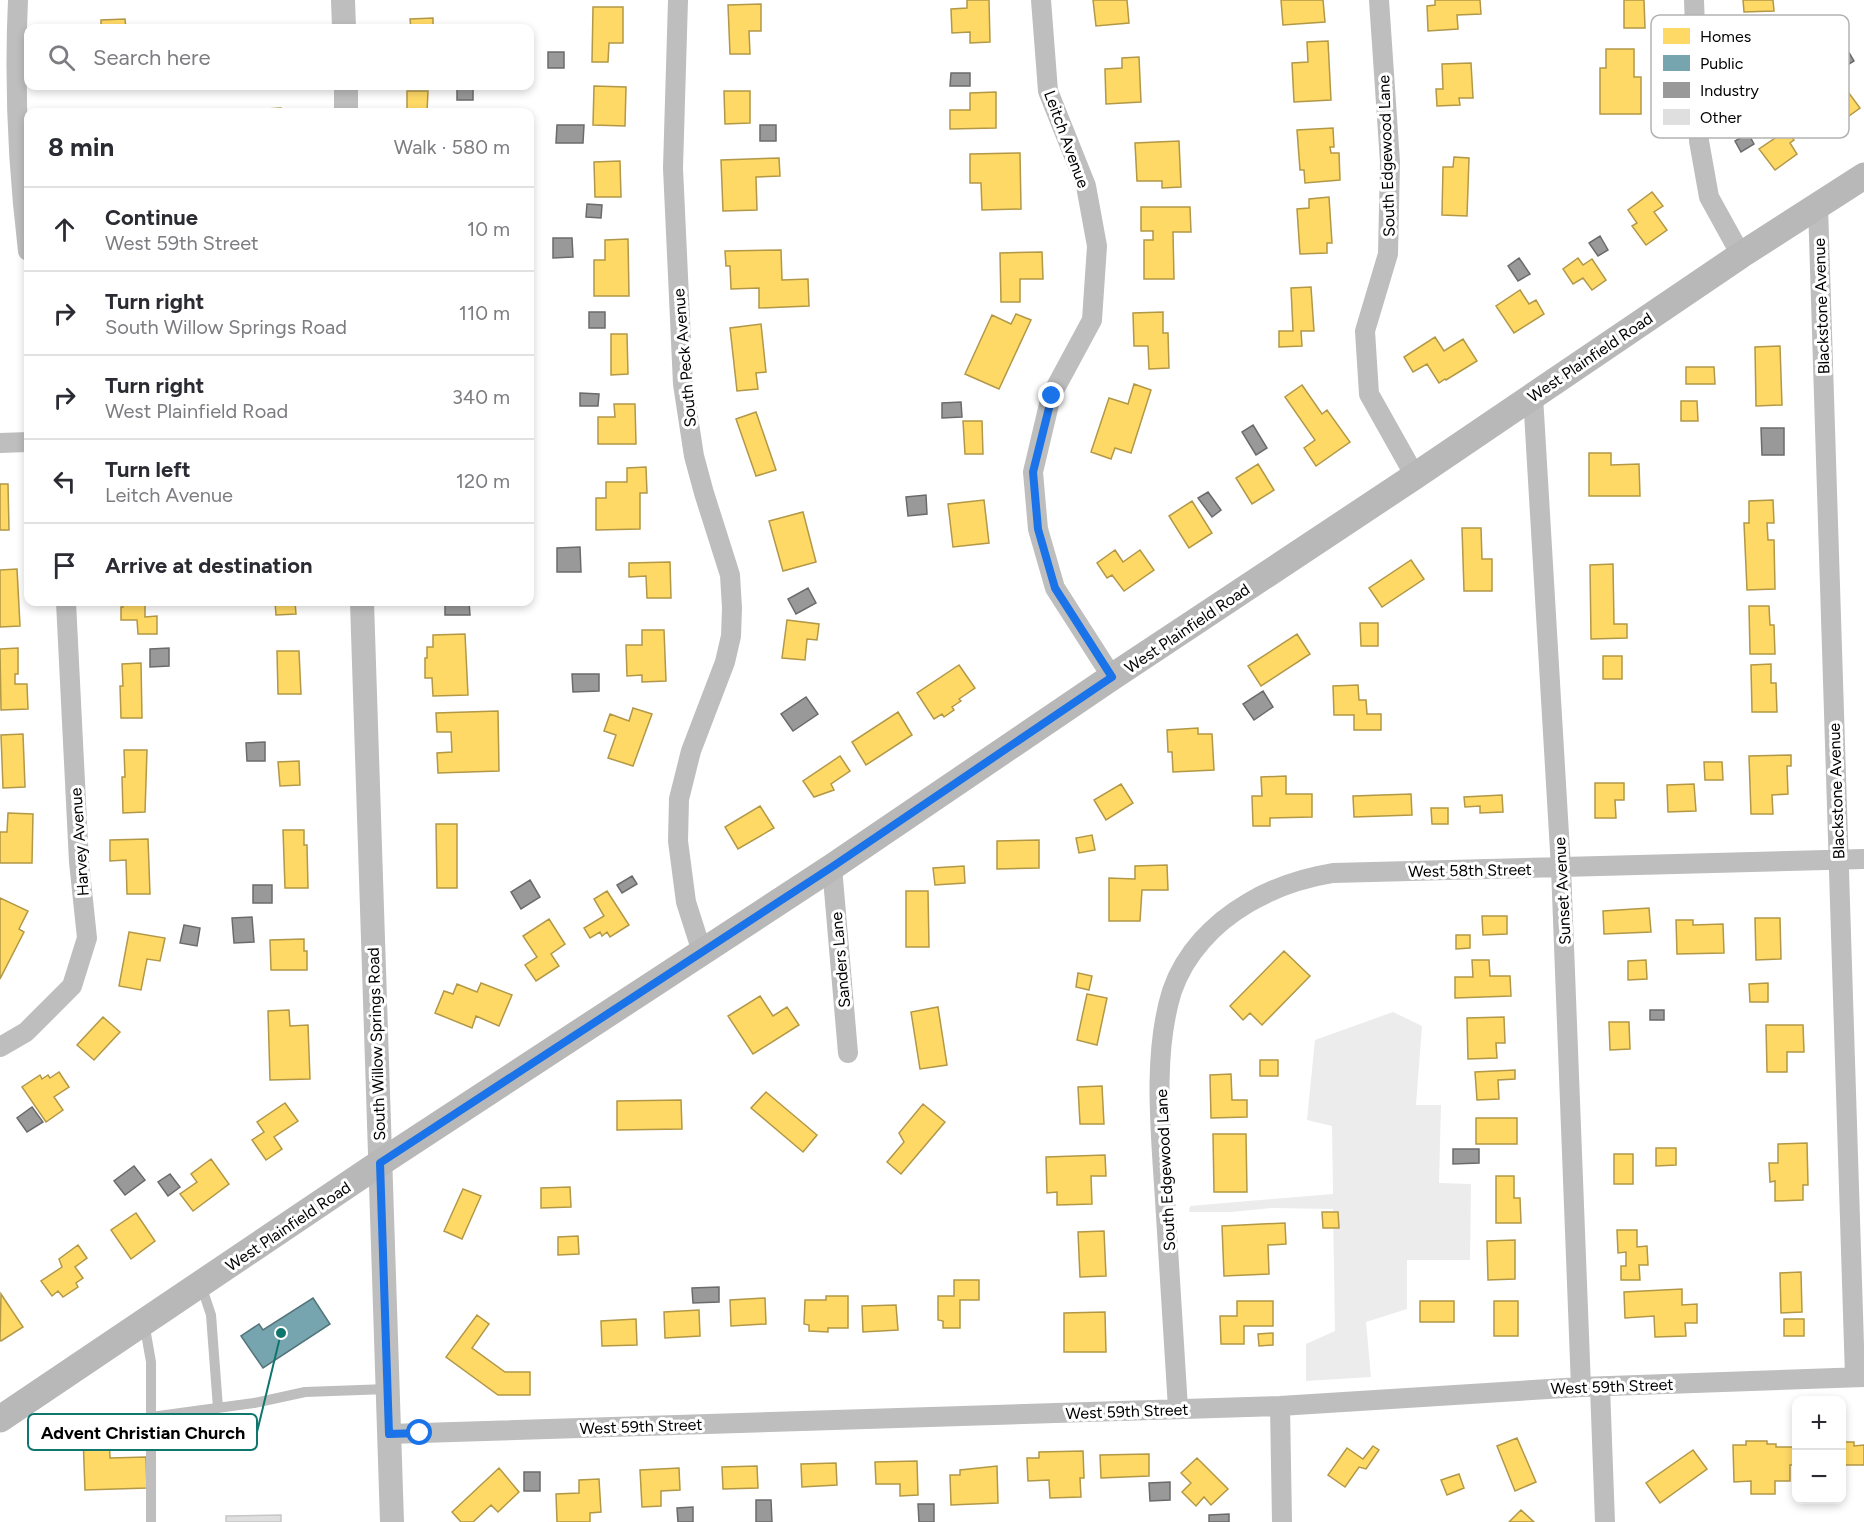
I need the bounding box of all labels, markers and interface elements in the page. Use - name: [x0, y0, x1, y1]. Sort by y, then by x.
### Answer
- legend: [1651, 15, 1849, 138]
- search box: [24, 24, 534, 90]
- text: Homes: [1700, 27, 1751, 46]
- icon: search: [45, 41, 78, 74]
- text: Search here: [93, 44, 211, 71]
- text: Public: [1700, 54, 1744, 73]
- street label: South Edgewood Lane: [1374, 74, 1399, 237]
- text: Industry: [1700, 81, 1759, 100]
- street label: Leitch Avenue: [1040, 88, 1093, 191]
- text: Other: [1700, 108, 1742, 127]
- text: 8 min: [48, 131, 114, 163]
- text: Walk · 580 m: [394, 135, 510, 159]
- text: Continue: [105, 204, 198, 231]
- icon: ahead: [48, 213, 81, 246]
- text: 10 m: [467, 217, 510, 241]
- text: West 59th Street: [105, 231, 259, 255]
- street label: Blackstone Avenue: [1810, 237, 1833, 374]
- street label: South Peck Avenue: [669, 287, 700, 428]
- text: Turn right: [105, 288, 204, 315]
- icon: right: [48, 297, 81, 330]
- text: 110 m: [459, 301, 510, 325]
- street label: West Plainfield Road: [1524, 309, 1656, 406]
- text: South Willow Springs Road: [105, 315, 347, 339]
- text: Turn right: [105, 372, 204, 399]
- icon: right: [48, 381, 81, 414]
- route end: [1038, 382, 1064, 408]
- text: 340 m: [452, 385, 510, 409]
- text: West Plainfield Road: [105, 399, 288, 423]
- text: Turn left: [105, 456, 191, 483]
- icon: left: [48, 465, 81, 498]
- text: 120 m: [456, 469, 510, 493]
- text: Leitch Avenue: [105, 483, 233, 507]
- icon: arrive: [48, 549, 81, 582]
- text: Arrive at destination: [105, 552, 313, 579]
- street label: West Plainfield Road: [1121, 580, 1253, 677]
- street label: Blackstone Avenue: [1825, 722, 1848, 859]
- street label: Harvey Avenue: [66, 787, 93, 897]
- street label: Sunset Avenue: [1550, 836, 1575, 945]
- street label: West 58th Street: [1408, 860, 1532, 881]
- street label: Sanders Lane: [827, 911, 854, 1009]
- street label: South Willow Springs Road: [364, 947, 389, 1141]
- street label: South Edgewood Lane: [1152, 1088, 1179, 1251]
- street label: West Plainfield Road: [222, 1178, 354, 1275]
- street label: West 59th Street: [1550, 1375, 1674, 1398]
- map controls: [1792, 1396, 1846, 1504]
- button: +: [1792, 1396, 1846, 1450]
- street label: West 59th Street: [1065, 1400, 1189, 1423]
- callout: Advent Christian Church: [28, 1414, 257, 1450]
- street label: West 59th Street: [579, 1415, 703, 1438]
- route start: [406, 1419, 432, 1445]
- text: Advent Christian Church: [41, 1422, 245, 1444]
- button: −: [1792, 1450, 1846, 1504]

